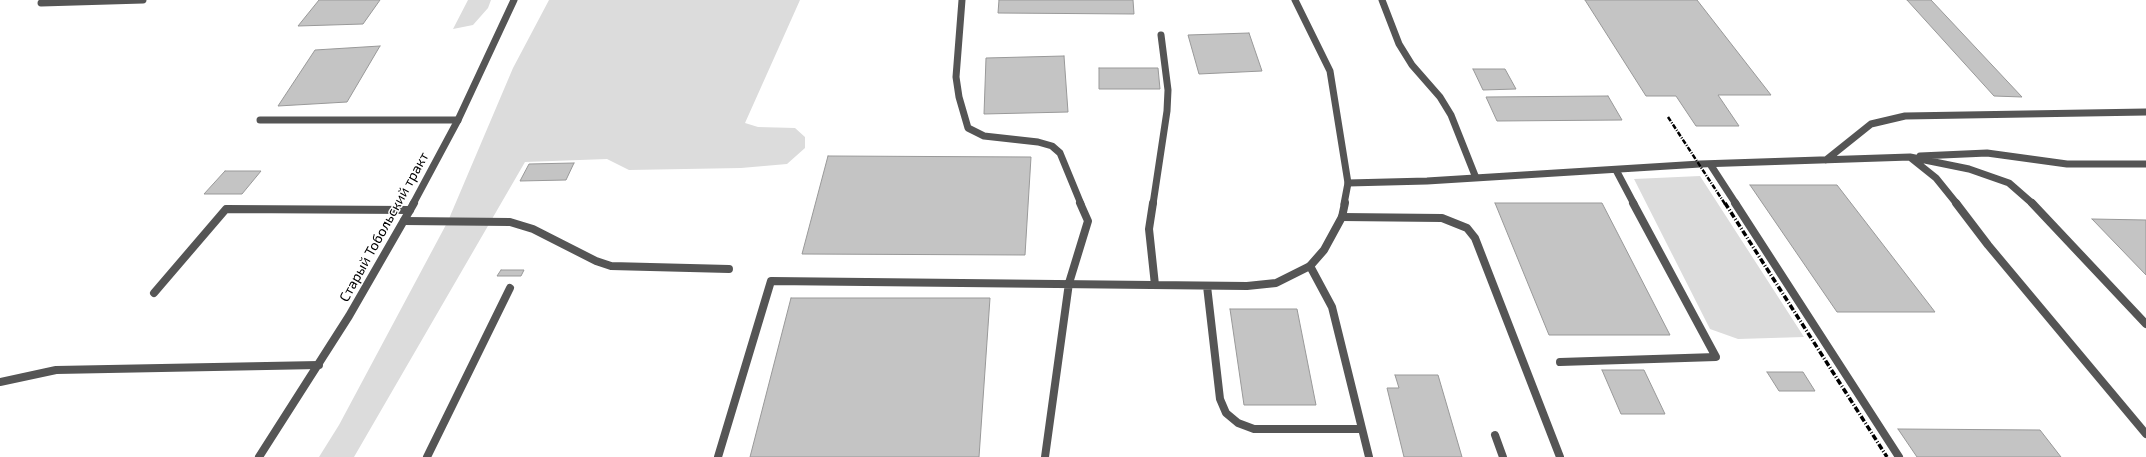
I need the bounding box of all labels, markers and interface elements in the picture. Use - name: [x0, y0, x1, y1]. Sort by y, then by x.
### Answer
- street label: Старый Тобольский тракт: [336, 149, 432, 305]

